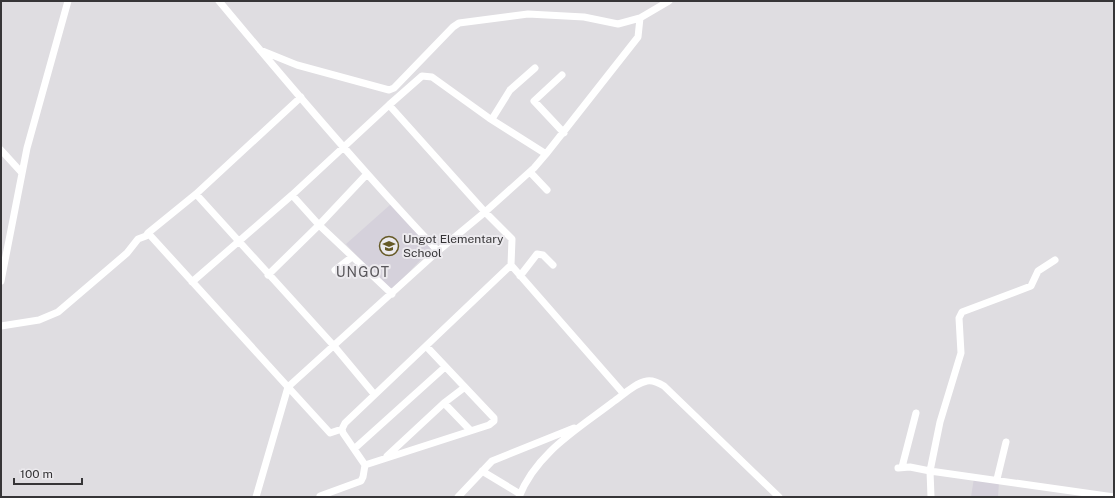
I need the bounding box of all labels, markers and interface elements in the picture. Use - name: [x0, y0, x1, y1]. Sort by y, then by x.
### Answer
- place label: Ungot Elementary School: [403, 232, 504, 260]
- school or university icon: Ungot Elementary School: [378, 235, 400, 257]
- district label: UNGOT: [336, 264, 390, 280]
- scale bar: [14, 460, 82, 486]
- text: 100 m: [20, 467, 53, 481]

